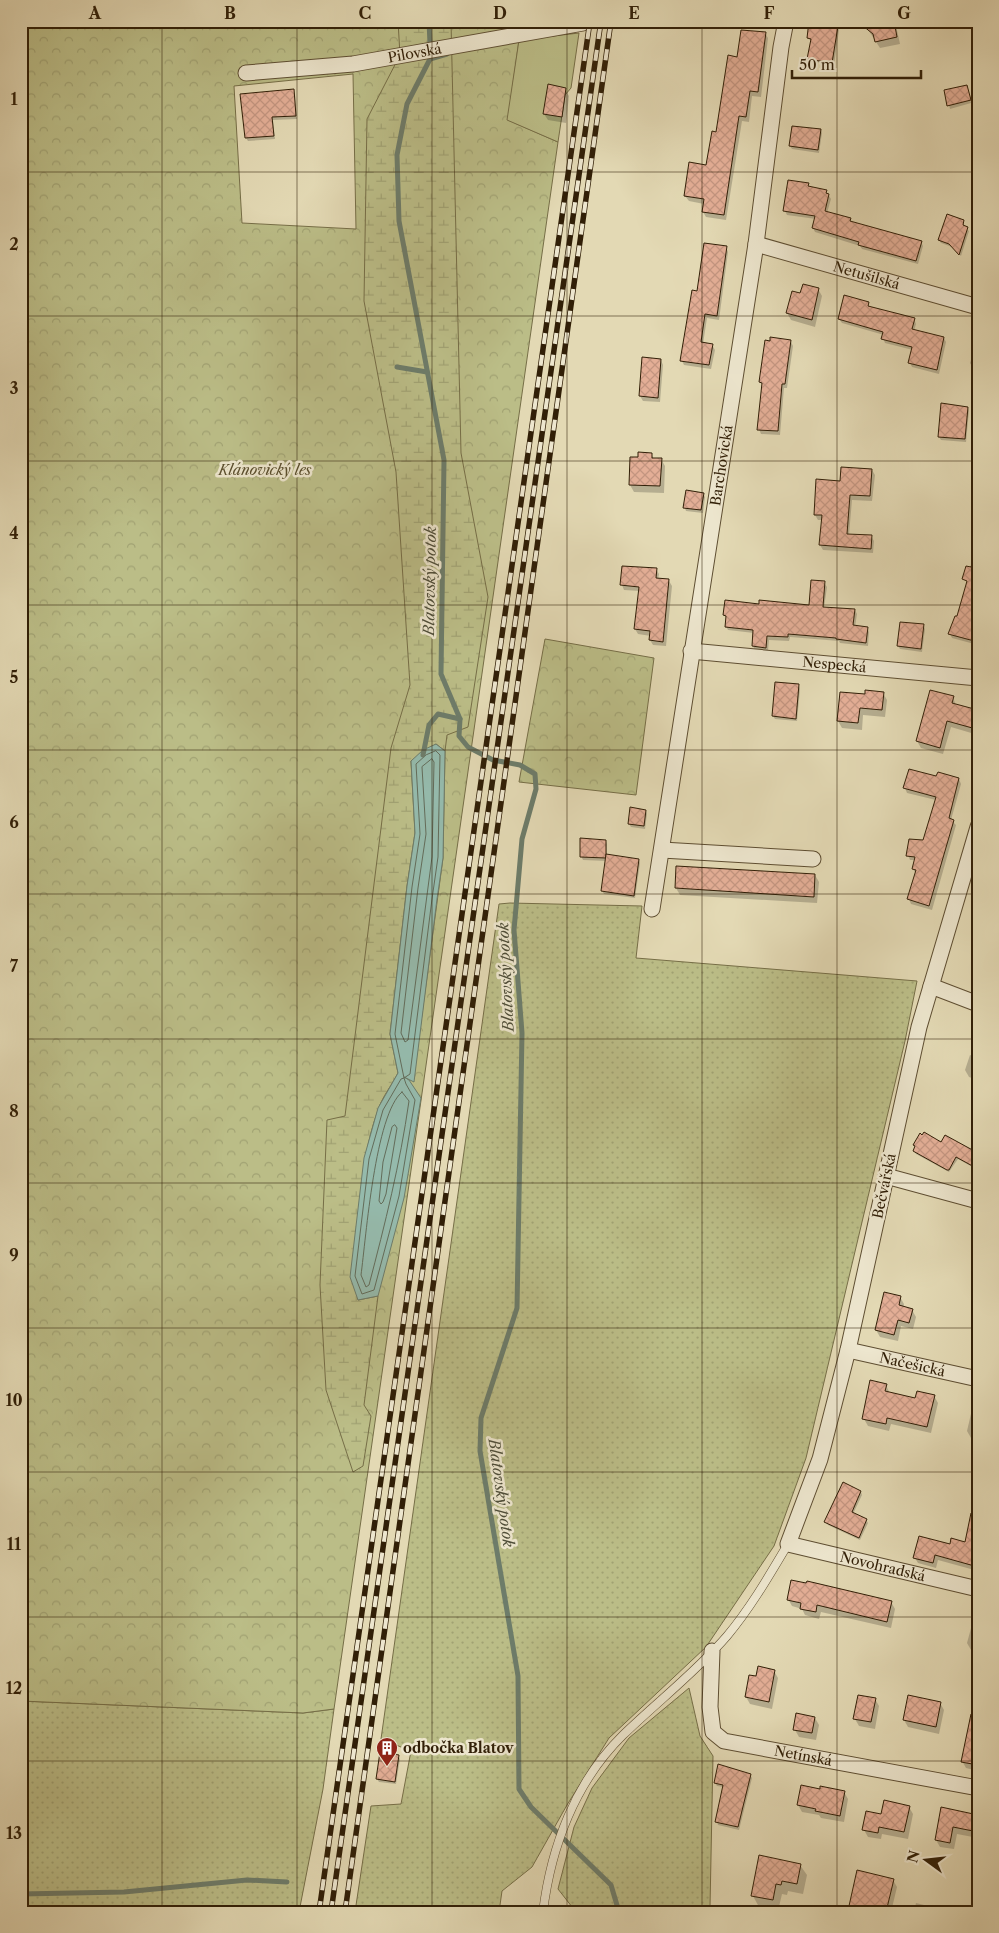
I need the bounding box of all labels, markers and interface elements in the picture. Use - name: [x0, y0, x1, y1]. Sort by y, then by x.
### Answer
- text: A: [88, 3, 102, 23]
- text: B: [224, 3, 236, 23]
- text: C: [359, 3, 371, 23]
- text: D: [493, 3, 507, 23]
- text: E: [628, 3, 640, 23]
- text: F: [764, 3, 775, 23]
- text: G: [897, 3, 911, 23]
- street label: Pilovská: [386, 39, 444, 67]
- scale bar: [792, 48, 920, 80]
- text: 50 m: [799, 55, 835, 74]
- text: 1: [10, 89, 18, 109]
- text: 2: [9, 234, 19, 254]
- street label: Netušilská: [831, 257, 903, 294]
- text: 3: [9, 378, 19, 398]
- street label: Barchovická: [706, 423, 737, 507]
- park label: Klánovický les: [218, 461, 312, 479]
- text: 4: [9, 523, 19, 543]
- water label: Blatovský potok: [419, 526, 440, 637]
- street label: Nespecká: [802, 653, 868, 677]
- text: 5: [10, 667, 19, 687]
- text: 6: [9, 812, 19, 832]
- water label: Blatovský potok: [493, 922, 518, 1033]
- text: 7: [10, 956, 19, 976]
- text: 8: [9, 1101, 19, 1121]
- street label: Bečvářská: [868, 1151, 900, 1220]
- text: 9: [9, 1245, 19, 1265]
- street label: Načešická: [878, 1348, 948, 1381]
- text: 10: [5, 1390, 23, 1410]
- water label: Blatovský potok: [484, 1437, 519, 1549]
- text: 11: [7, 1534, 22, 1554]
- street label: Novohradská: [838, 1548, 928, 1585]
- text: 12: [6, 1678, 22, 1698]
- building icon: odbočka Blatov: [375, 1736, 399, 1767]
- place label: odbočka Blatov: [403, 1739, 514, 1757]
- street label: Netínská: [773, 1741, 834, 1770]
- text: 13: [6, 1823, 22, 1843]
- north arrow: [902, 1836, 952, 1886]
- text: N: [903, 1848, 924, 1865]

